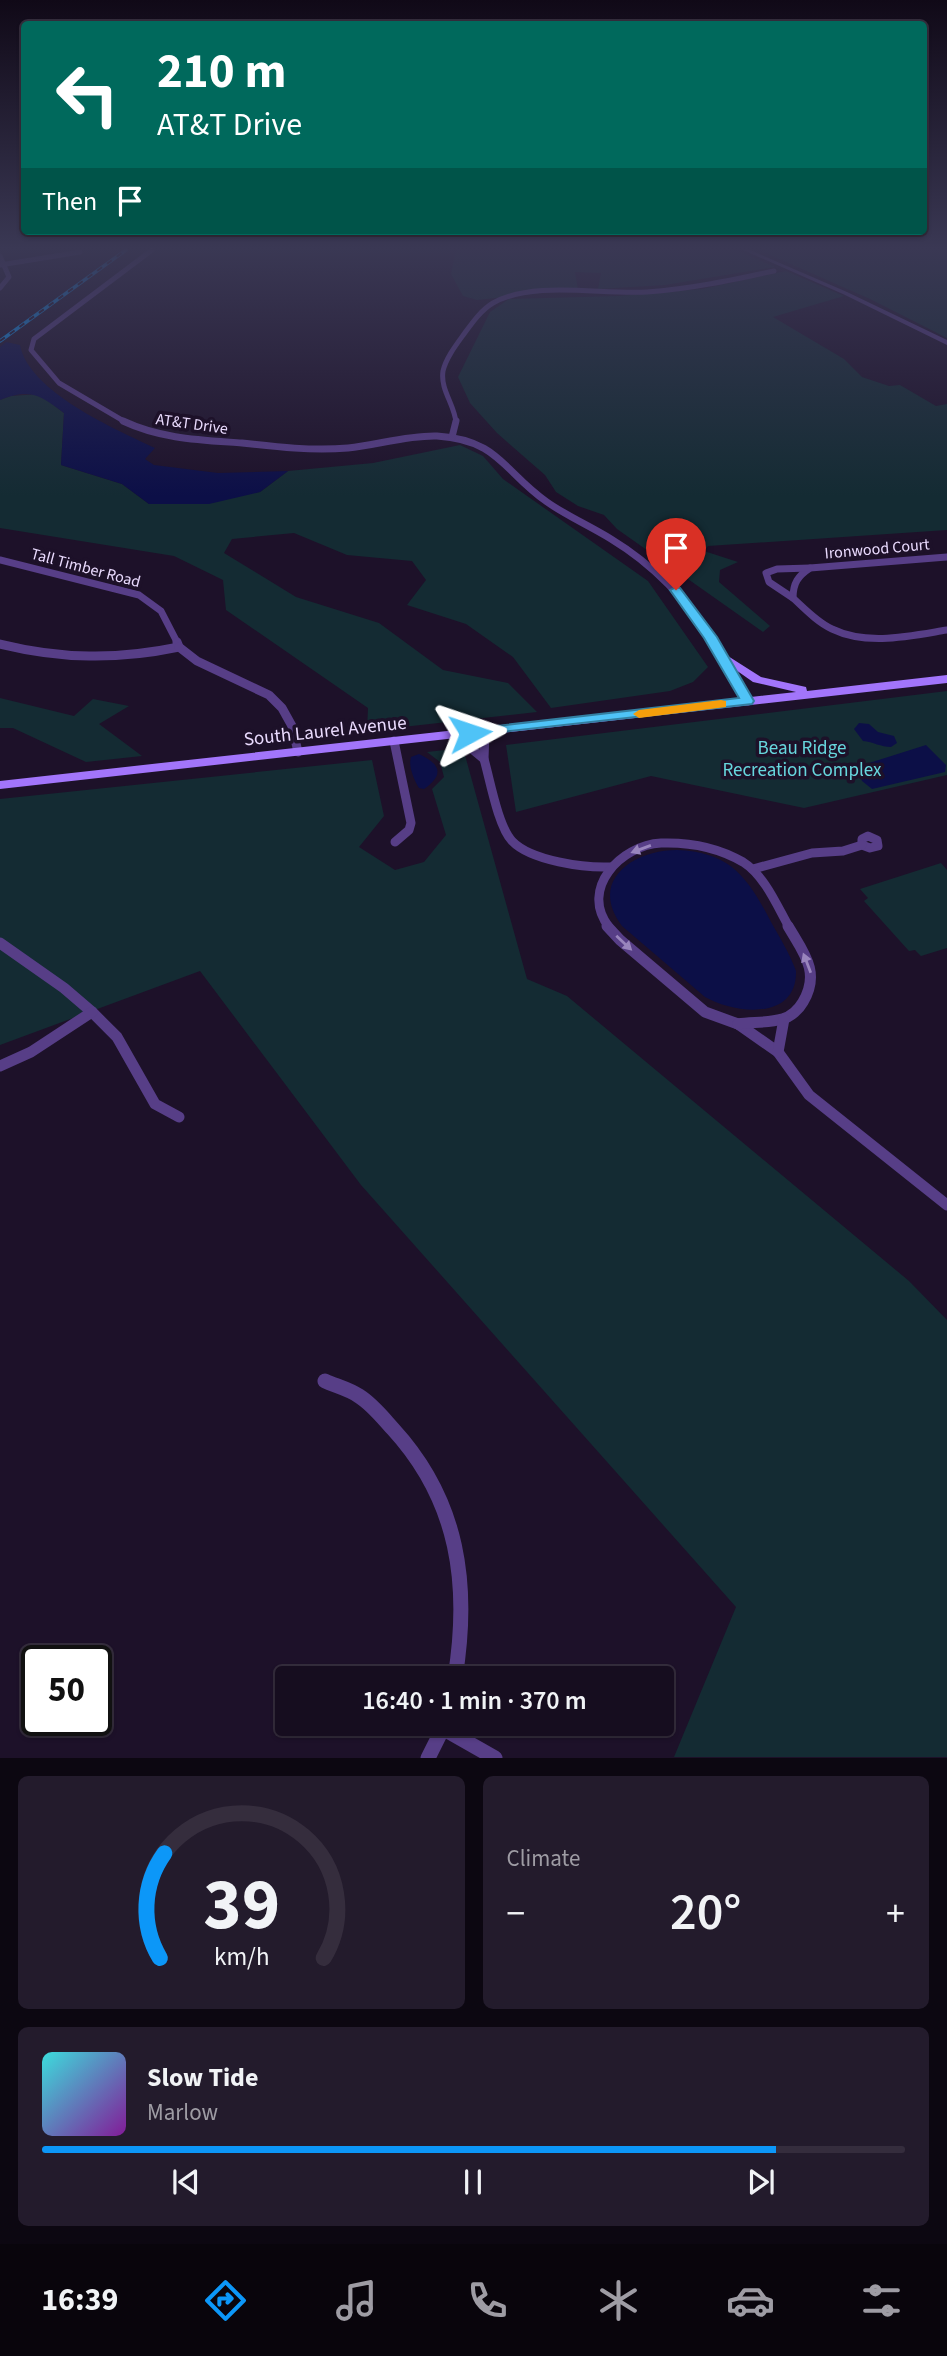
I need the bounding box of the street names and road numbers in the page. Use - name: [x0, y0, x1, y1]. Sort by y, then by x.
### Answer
- street label: AT&T Drive: [154, 408, 229, 440]
- street label: Ironwood Court: [824, 533, 931, 565]
- street label: Tall Timber Road: [29, 543, 143, 593]
- street label: South Laurel Avenue: [242, 710, 408, 753]

